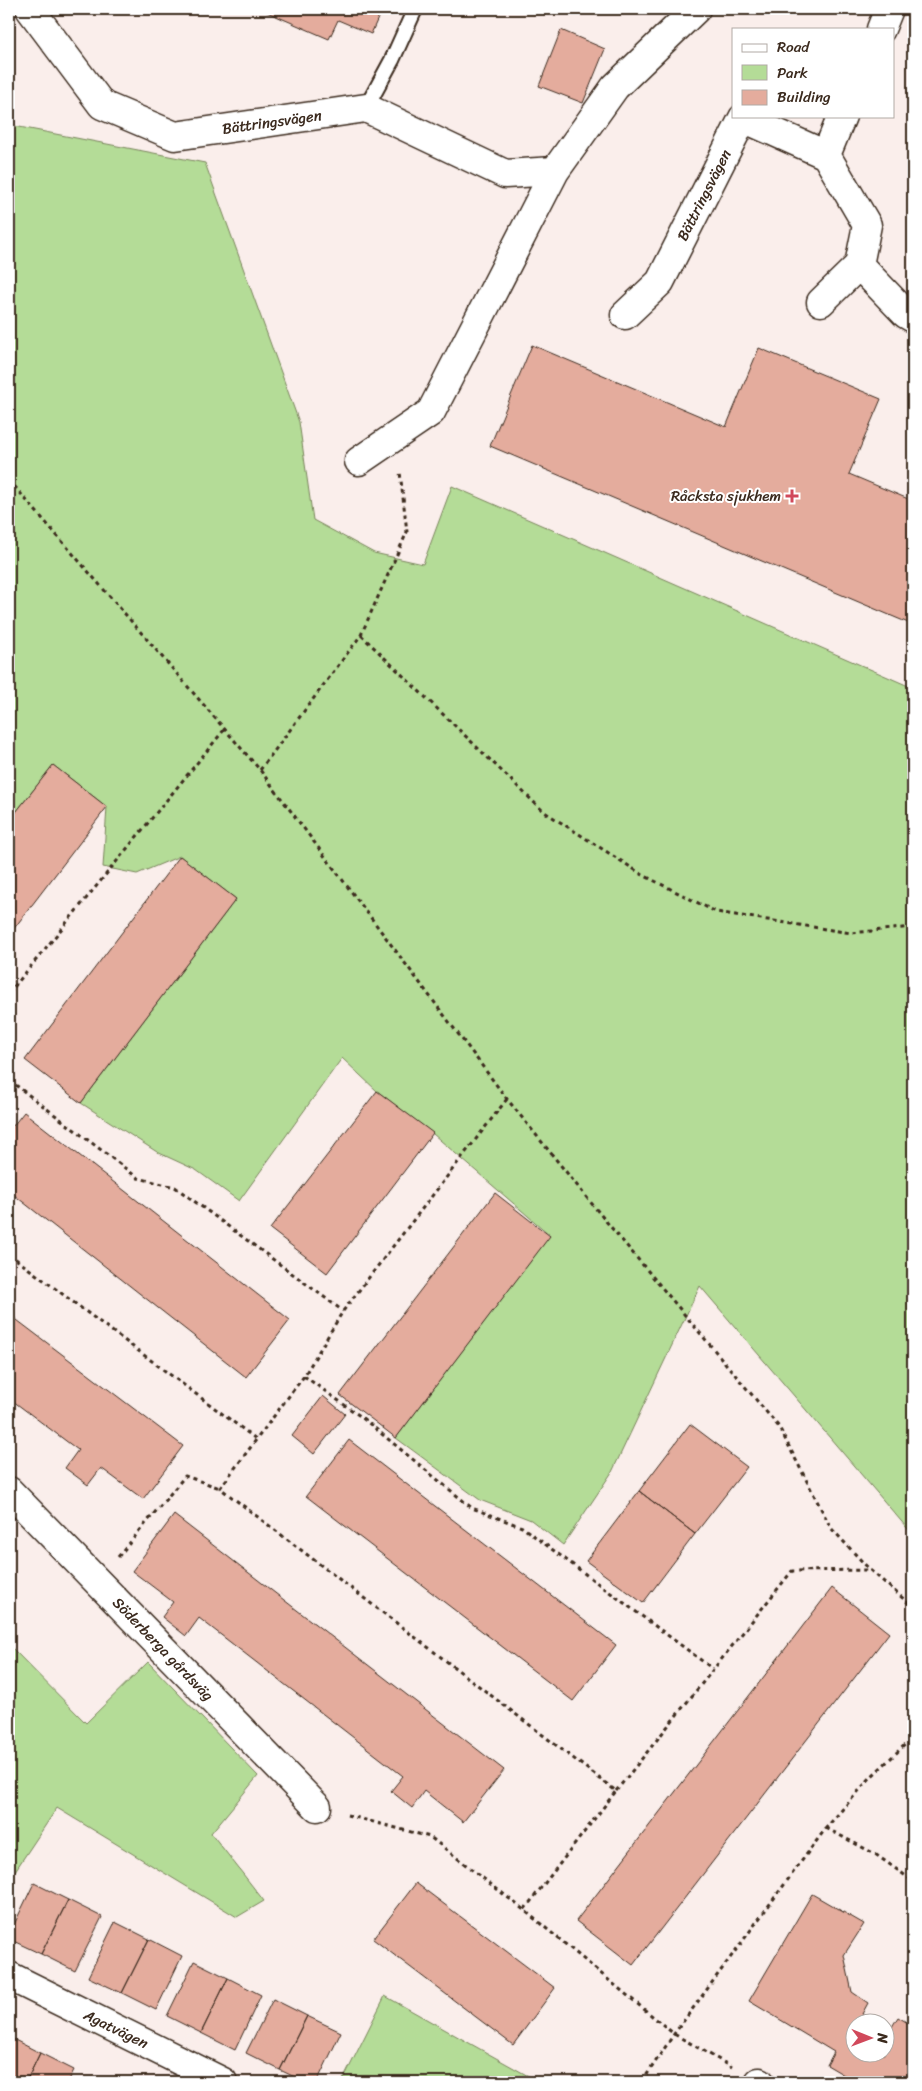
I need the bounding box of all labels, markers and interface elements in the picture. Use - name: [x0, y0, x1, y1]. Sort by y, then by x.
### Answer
- legend: [732, 28, 894, 118]
- text: Road: [777, 34, 810, 60]
- text: Park: [777, 60, 808, 86]
- text: Building: [777, 84, 831, 110]
- street label: Bättringsvägen: [221, 102, 323, 142]
- street label: Bättringsvägen: [670, 144, 738, 246]
- place label: Råcksta sjukhem: [671, 483, 781, 509]
- marker: Råcksta sjukhem: [785, 489, 799, 503]
- street label: Söderberga gårdsväg: [106, 1591, 220, 1708]
- street label: Agatvägen: [78, 2002, 153, 2056]
- north arrow: [844, 2014, 894, 2064]
- text: N: [870, 2032, 895, 2044]

